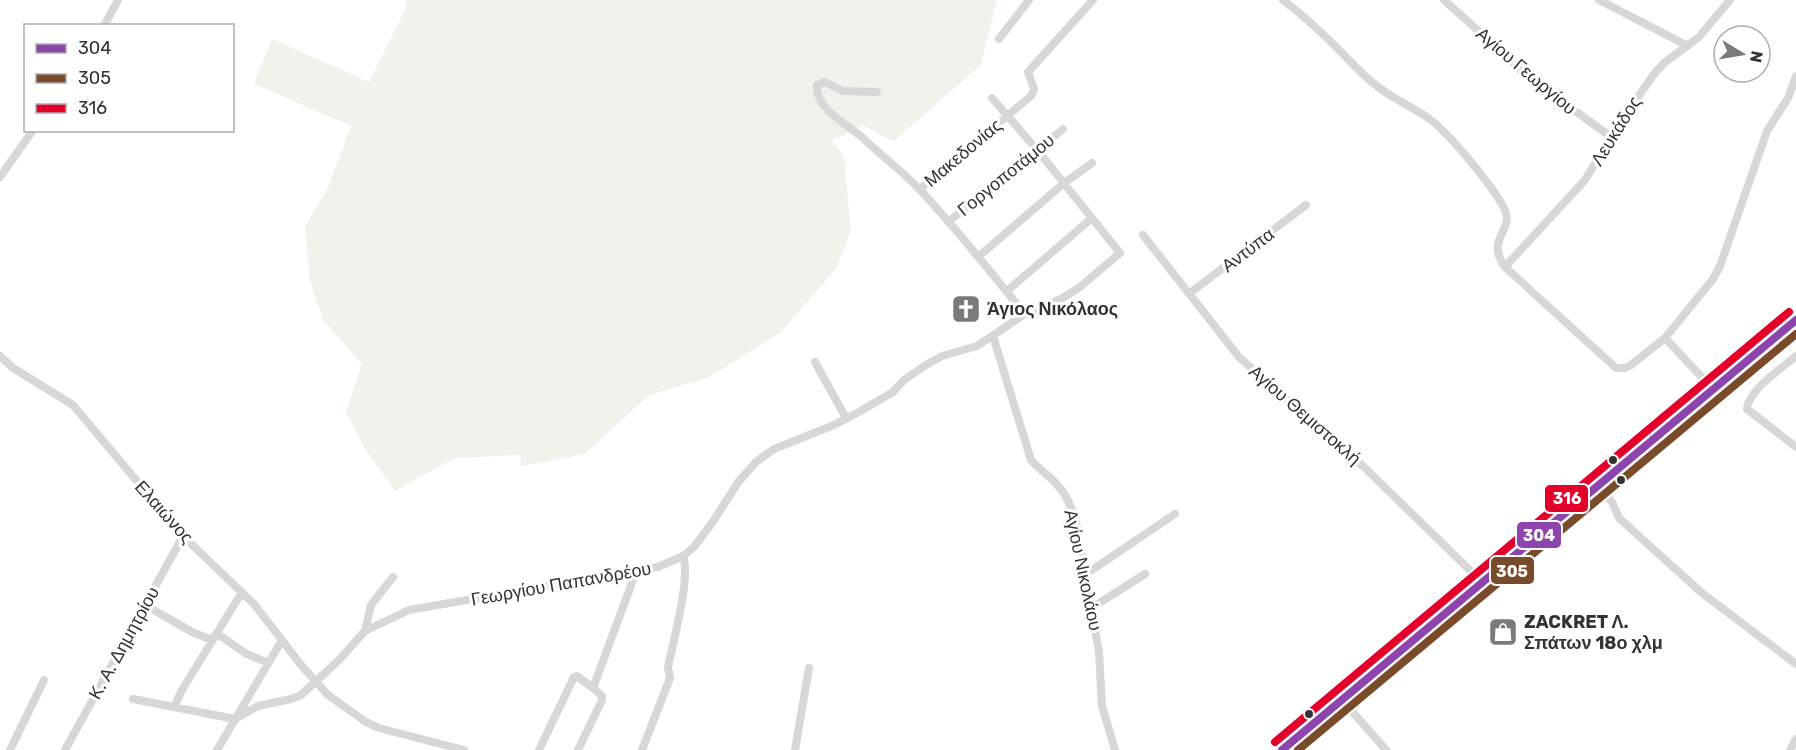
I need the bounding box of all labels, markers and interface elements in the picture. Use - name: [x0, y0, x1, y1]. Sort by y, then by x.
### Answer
- street label: Αγίου Γεωργίου: [1471, 23, 1581, 119]
- legend: [24, 24, 234, 132]
- north arrow: [1712, 24, 1772, 84]
- text: 304: [78, 37, 111, 59]
- text: N: [1746, 49, 1767, 64]
- text: 305: [78, 67, 111, 89]
- street label: Λευκάδος: [1586, 92, 1646, 170]
- text: 316: [78, 97, 107, 119]
- street label: Μακεδονίας: [920, 114, 1007, 192]
- street label: Γοργοποτάμου: [953, 129, 1059, 221]
- street label: Αντύπα: [1217, 223, 1279, 277]
- church icon: Άγιος Νικόλαος: [950, 293, 982, 325]
- place label: Άγιος Νικόλαος: [987, 298, 1118, 320]
- street label: Αγίου Θεμιστοκλή: [1244, 360, 1366, 470]
- unlabelled marker: [1607, 454, 1619, 466]
- unlabelled marker: [1615, 474, 1627, 486]
- street label: Ελαιώνος: [130, 476, 198, 548]
- line badge: 316: [1544, 484, 1589, 513]
- text: 316: [1553, 489, 1581, 508]
- street label: Αγίου Νικολάου: [1059, 507, 1107, 633]
- line badge: 304: [1516, 521, 1562, 549]
- text: 304: [1523, 526, 1555, 545]
- line badge: 305: [1490, 556, 1535, 585]
- street label: Γεωργίου Παπανδρέου: [469, 557, 653, 611]
- text: 305: [1496, 562, 1528, 581]
- street label: Κ. Α. Δημητρίου: [84, 583, 164, 703]
- place label: ZACKRET Λ. Σπάτων 18ο χλμ: [1524, 611, 1663, 654]
- shop icon: ZACKRET Λ. Σπάτων 18ο χλμ: [1487, 616, 1519, 648]
- unlabelled marker: [1303, 708, 1315, 720]

